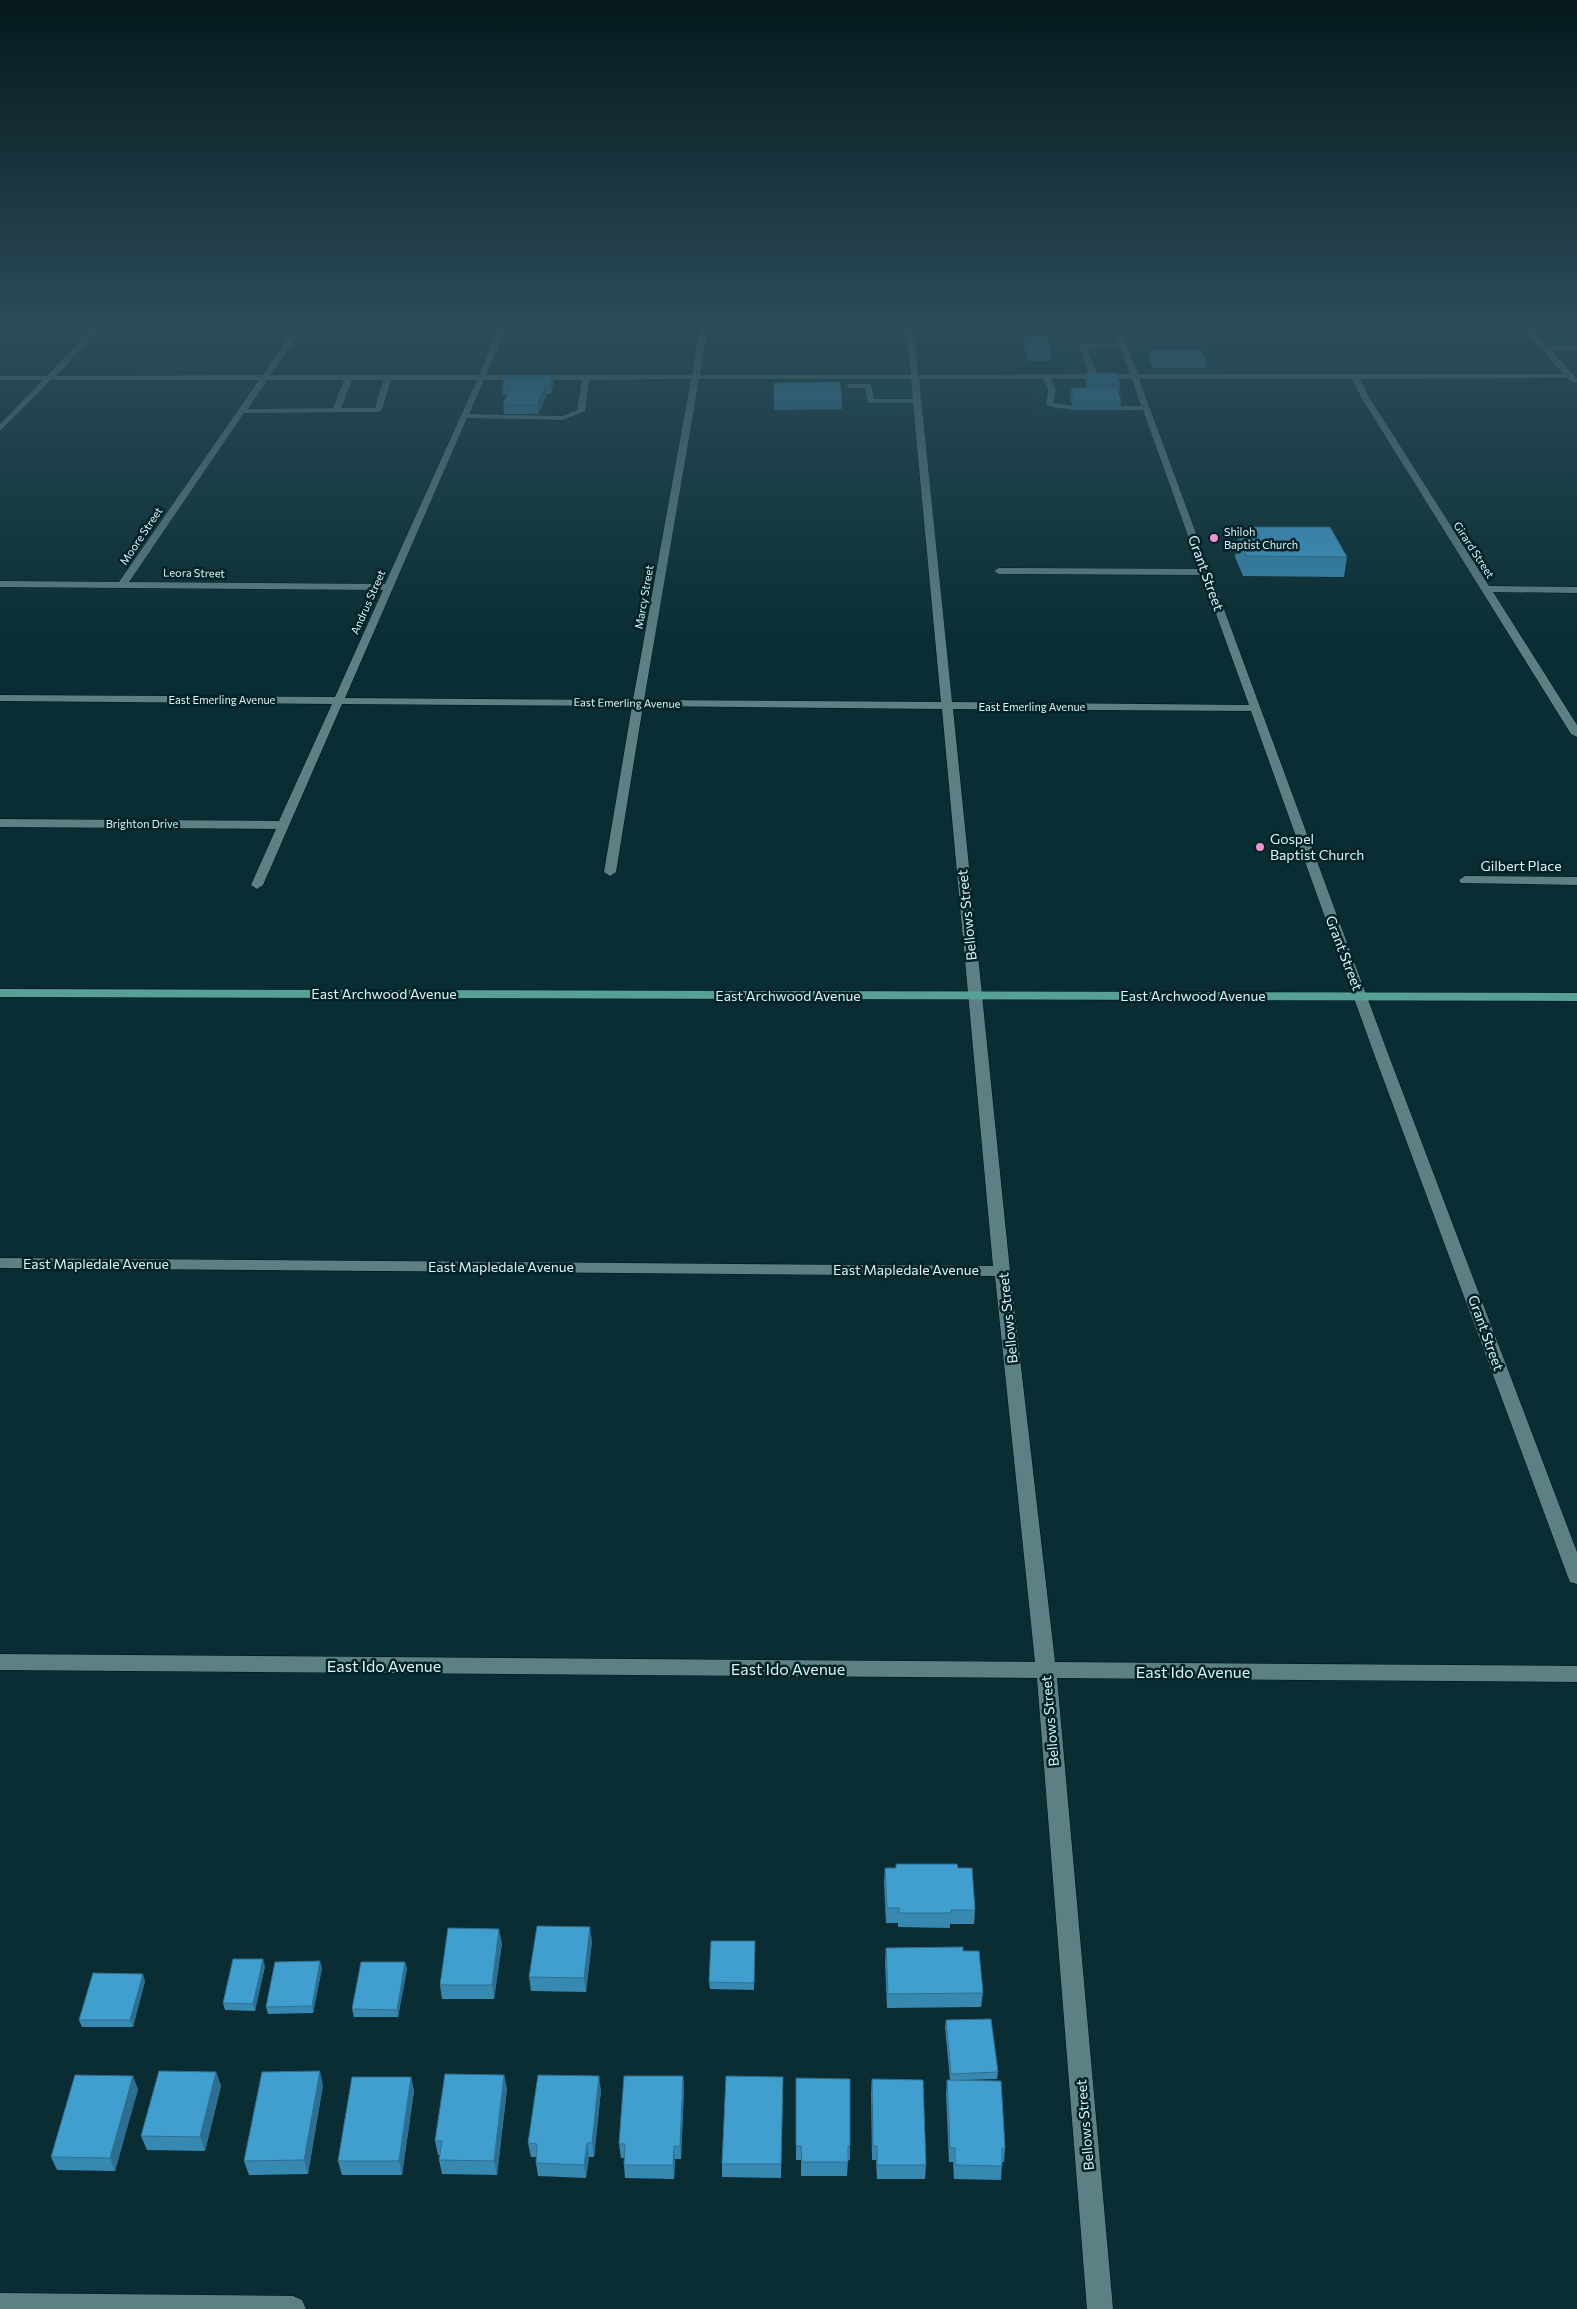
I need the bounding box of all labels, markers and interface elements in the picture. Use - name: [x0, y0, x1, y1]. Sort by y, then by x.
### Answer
- street label: Moore Street: [117, 504, 165, 567]
- street label: Girard Street: [1451, 519, 1498, 581]
- place label: Shiloh Baptist Church: [1224, 525, 1298, 551]
- marker: Shiloh Baptist Church: [1208, 532, 1220, 544]
- street label: Grant Street: [1185, 533, 1228, 613]
- street label: Marcy Street: [631, 563, 656, 630]
- street label: Leora Street: [163, 565, 226, 580]
- street label: Andrus Street: [348, 567, 388, 636]
- street label: East Emerling Avenue: [169, 693, 276, 706]
- street label: East Emerling Avenue: [573, 695, 681, 710]
- street label: East Emerling Avenue: [979, 700, 1086, 713]
- street label: Brighton Drive: [106, 817, 178, 830]
- place label: Gospel Baptist Church: [1270, 830, 1364, 863]
- marker: Gospel Baptist Church: [1254, 841, 1266, 853]
- street label: Gilbert Place: [1480, 857, 1562, 874]
- street label: Bellows Street: [953, 868, 980, 961]
- street label: Grant Street: [1322, 913, 1367, 993]
- street label: East Archwood Avenue: [311, 985, 457, 1002]
- street label: East Archwood Avenue: [715, 987, 861, 1004]
- street label: East Archwood Avenue: [1120, 987, 1266, 1004]
- street label: East Mapledale Avenue: [23, 1255, 169, 1272]
- street label: East Mapledale Avenue: [428, 1258, 574, 1275]
- street label: East Mapledale Avenue: [833, 1261, 979, 1278]
- street label: Bellows Street: [994, 1271, 1021, 1364]
- street label: Grant Street: [1465, 1293, 1508, 1373]
- street label: East Ido Avenue: [327, 1656, 441, 1675]
- street label: East Ido Avenue: [731, 1659, 845, 1678]
- street label: East Ido Avenue: [1136, 1662, 1250, 1681]
- street label: Bellows Street: [1037, 1675, 1062, 1767]
- street label: Bellows Street: [1072, 2079, 1097, 2171]

